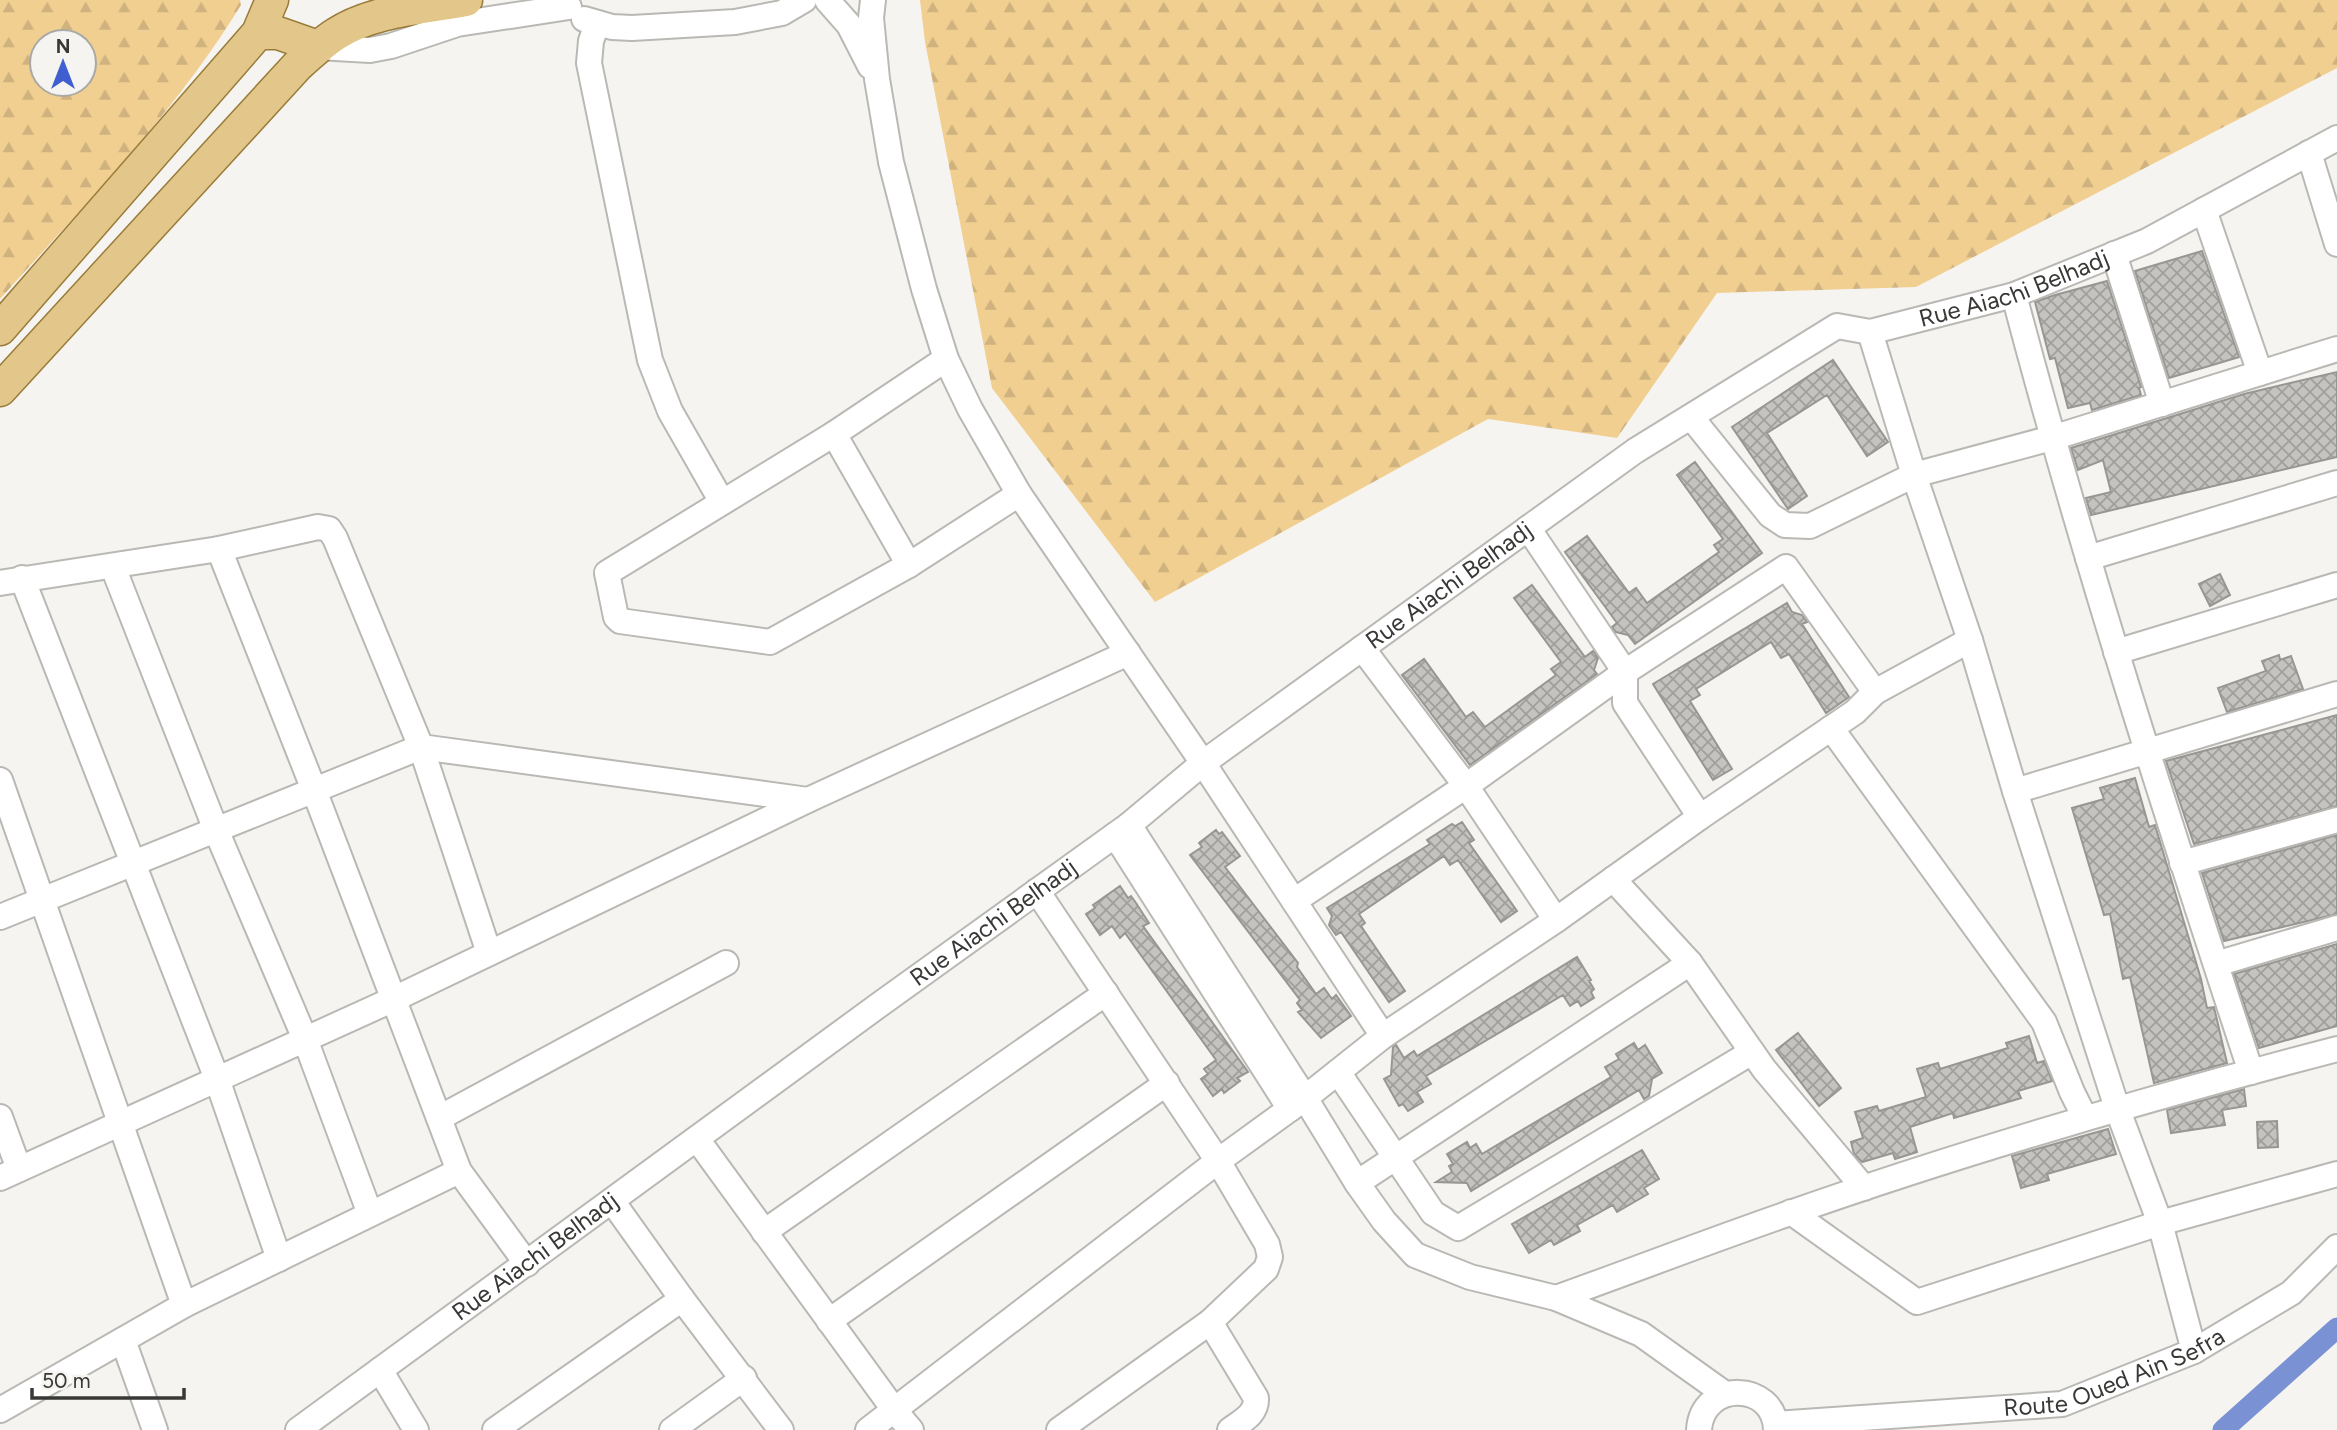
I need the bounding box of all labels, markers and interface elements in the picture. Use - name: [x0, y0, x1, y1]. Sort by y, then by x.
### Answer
- north arrow: [28, 28, 98, 98]
- text: N: [56, 35, 70, 58]
- street label: Rue Aiachi Belhadj: [1916, 243, 2113, 333]
- street label: Rue Aiachi Belhadj: [1360, 515, 1538, 655]
- street label: Rue Aiachi Belhadj: [904, 852, 1082, 992]
- street label: Rue Aiachi Belhadj: [446, 1186, 624, 1326]
- street label: Route Oued Ain Sefra: [2002, 1321, 2229, 1422]
- scale bar: [32, 1356, 184, 1400]
- text: 50 m: [42, 1368, 91, 1393]

